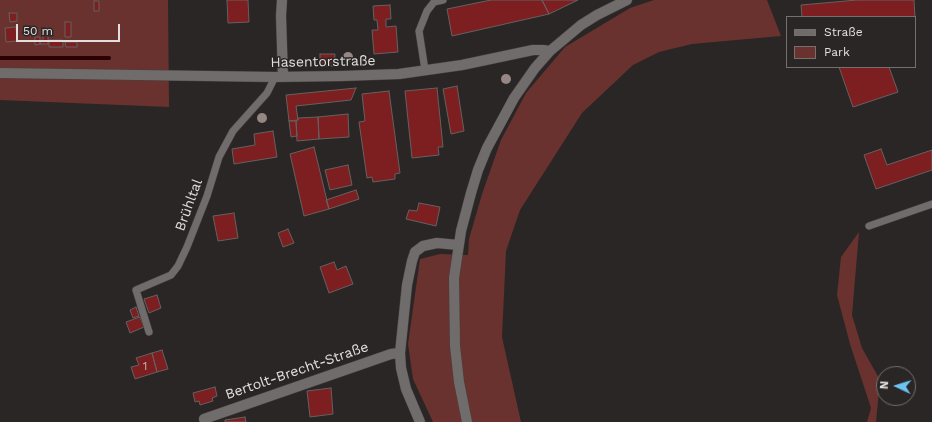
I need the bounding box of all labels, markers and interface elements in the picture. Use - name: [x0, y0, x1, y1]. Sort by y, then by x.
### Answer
- scale bar: [18, 16, 122, 42]
- legend: [786, 16, 916, 68]
- text: 50 m: [23, 24, 53, 38]
- text: Straße: [824, 25, 863, 39]
- text: Park: [824, 45, 850, 59]
- street label: Hasentorstraße: [270, 53, 376, 71]
- street label: Brühltal: [172, 177, 206, 233]
- street label: Bertolt-Brecht-Straße: [223, 339, 371, 403]
- house number: 1: [143, 359, 147, 373]
- north arrow: [876, 366, 916, 406]
- text: N: [878, 381, 891, 390]

